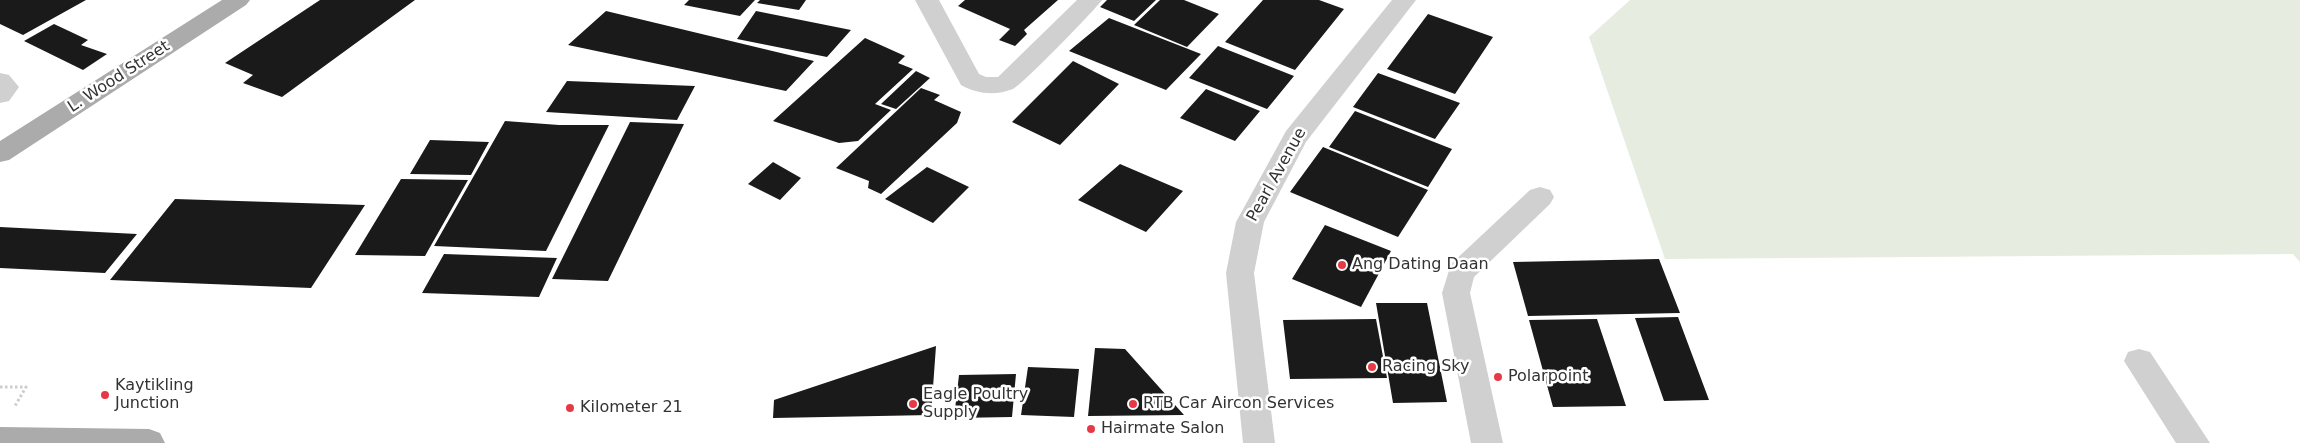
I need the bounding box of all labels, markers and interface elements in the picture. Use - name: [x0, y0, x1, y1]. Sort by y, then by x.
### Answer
- street label: L. Wood Street: [65, 37, 173, 117]
- street label: Pearl Avenue: [1243, 125, 1311, 225]
- place label: Ang Dating Daan: [1352, 255, 1489, 275]
- marker: Ang Dating Daan: [1336, 259, 1348, 271]
- place label: Racing Sky: [1382, 357, 1470, 377]
- marker: Racing Sky: [1366, 361, 1378, 373]
- place label: Polarpoint: [1508, 367, 1589, 387]
- marker: Polarpoint: [1492, 371, 1504, 383]
- place label: Kaytikling Junction: [115, 376, 194, 414]
- place label: Eagle Poultry Supply: [923, 385, 1028, 423]
- marker: Kaytikling Junction: [99, 389, 111, 401]
- place label: RTB Car Aircon Services: [1143, 394, 1334, 414]
- place label: Kilometer 21: [580, 398, 683, 418]
- marker: Eagle Poultry Supply: [907, 398, 919, 410]
- marker: RTB Car Aircon Services: [1127, 398, 1139, 410]
- marker: Kilometer 21: [564, 402, 576, 414]
- place label: Hairmate Salon: [1101, 419, 1225, 439]
- marker: Hairmate Salon: [1085, 423, 1097, 435]

